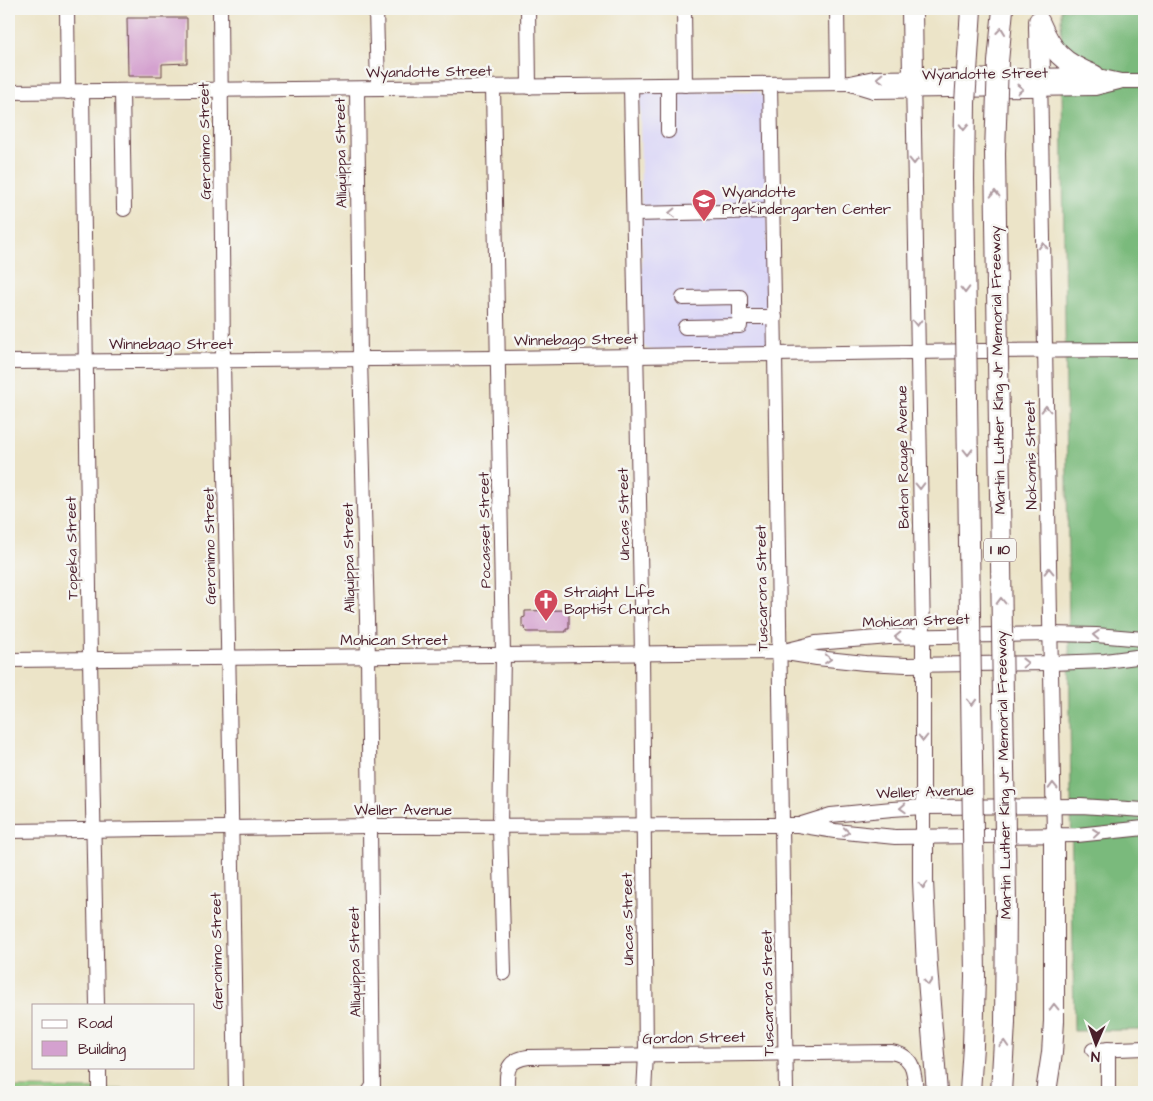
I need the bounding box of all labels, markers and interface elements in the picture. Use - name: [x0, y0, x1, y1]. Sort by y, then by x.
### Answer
- one-way arrow: [995, 27, 1006, 35]
- street label: Wyandotte Street: [366, 60, 492, 85]
- street label: Wyandotte Street: [922, 62, 1048, 87]
- one-way arrow: [876, 72, 884, 83]
- street label: Geronimo Street: [193, 82, 217, 200]
- one-way arrow: [1016, 84, 1024, 95]
- street label: Alliquippa Street: [330, 97, 352, 209]
- one-way arrow: [959, 124, 969, 132]
- one-way arrow: [909, 158, 919, 165]
- place label: Wyandotte Prekindergarten Center: [722, 182, 891, 221]
- school or university icon: Wyandotte Prekindergarten Center: [691, 188, 717, 222]
- one-way arrow: [990, 189, 1000, 197]
- one-way arrow: [667, 208, 675, 218]
- street label: Martin Luther King Jr Memorial Freeway: [985, 225, 1012, 515]
- one-way arrow: [1038, 242, 1049, 250]
- one-way arrow: [960, 286, 970, 294]
- one-way arrow: [911, 320, 922, 328]
- street label: Winnebago Street: [514, 328, 638, 353]
- street label: Winnebago Street: [109, 334, 233, 356]
- street label: Baton Rouge Avenue: [891, 385, 916, 529]
- street label: Nokomis Street: [1020, 400, 1042, 510]
- one-way arrow: [1041, 404, 1051, 412]
- one-way arrow: [963, 448, 973, 456]
- street label: Uncas Street: [613, 467, 635, 561]
- street label: Pocasset Street: [473, 471, 497, 589]
- one-way arrow: [915, 482, 925, 490]
- street label: Geronimo Street: [198, 487, 222, 605]
- street label: Topeka Street: [61, 496, 83, 600]
- street label: Alliquippa Street: [338, 502, 360, 614]
- street label: Tuscarora Street: [750, 525, 774, 651]
- road number: I 110: [984, 538, 1016, 562]
- one-way arrow: [1044, 567, 1054, 574]
- place label: Straight Life Baptist Church: [564, 582, 670, 620]
- church icon: Straight Life Baptist Church: [533, 588, 559, 622]
- one-way arrow: [996, 597, 1006, 604]
- street label: Mohican Street: [862, 609, 970, 633]
- street label: Mohican Street: [340, 630, 448, 651]
- street label: Martin Luther King Jr Memorial Freeway: [991, 630, 1018, 920]
- one-way arrow: [1091, 630, 1099, 641]
- one-way arrow: [894, 632, 902, 642]
- one-way arrow: [824, 653, 832, 664]
- one-way arrow: [1022, 658, 1029, 668]
- one-way arrow: [967, 698, 977, 706]
- one-way arrow: [918, 734, 928, 742]
- street label: Weller Avenue: [876, 780, 974, 804]
- one-way arrow: [1048, 782, 1058, 790]
- street label: Weller Avenue: [354, 800, 452, 821]
- one-way arrow: [899, 802, 907, 813]
- one-way arrow: [842, 826, 850, 837]
- one-way arrow: [1092, 828, 1100, 839]
- street label: Uncas Street: [617, 872, 639, 966]
- one-way arrow: [918, 882, 928, 889]
- street label: Geronimo Street: [205, 892, 229, 1010]
- street label: Alliquippa Street: [344, 906, 366, 1018]
- street label: Tuscarora Street: [756, 930, 780, 1056]
- one-way arrow: [923, 979, 934, 987]
- one-way arrow: [1049, 1003, 1059, 1011]
- legend: [32, 1004, 195, 1068]
- text: Road: [78, 1013, 113, 1034]
- north arrow: [1070, 1018, 1120, 1068]
- street label: Gordon Street: [642, 1027, 746, 1049]
- text: Building: [78, 1039, 126, 1061]
- one-way arrow: [998, 1039, 1009, 1047]
- text: N: [1091, 1046, 1100, 1066]

